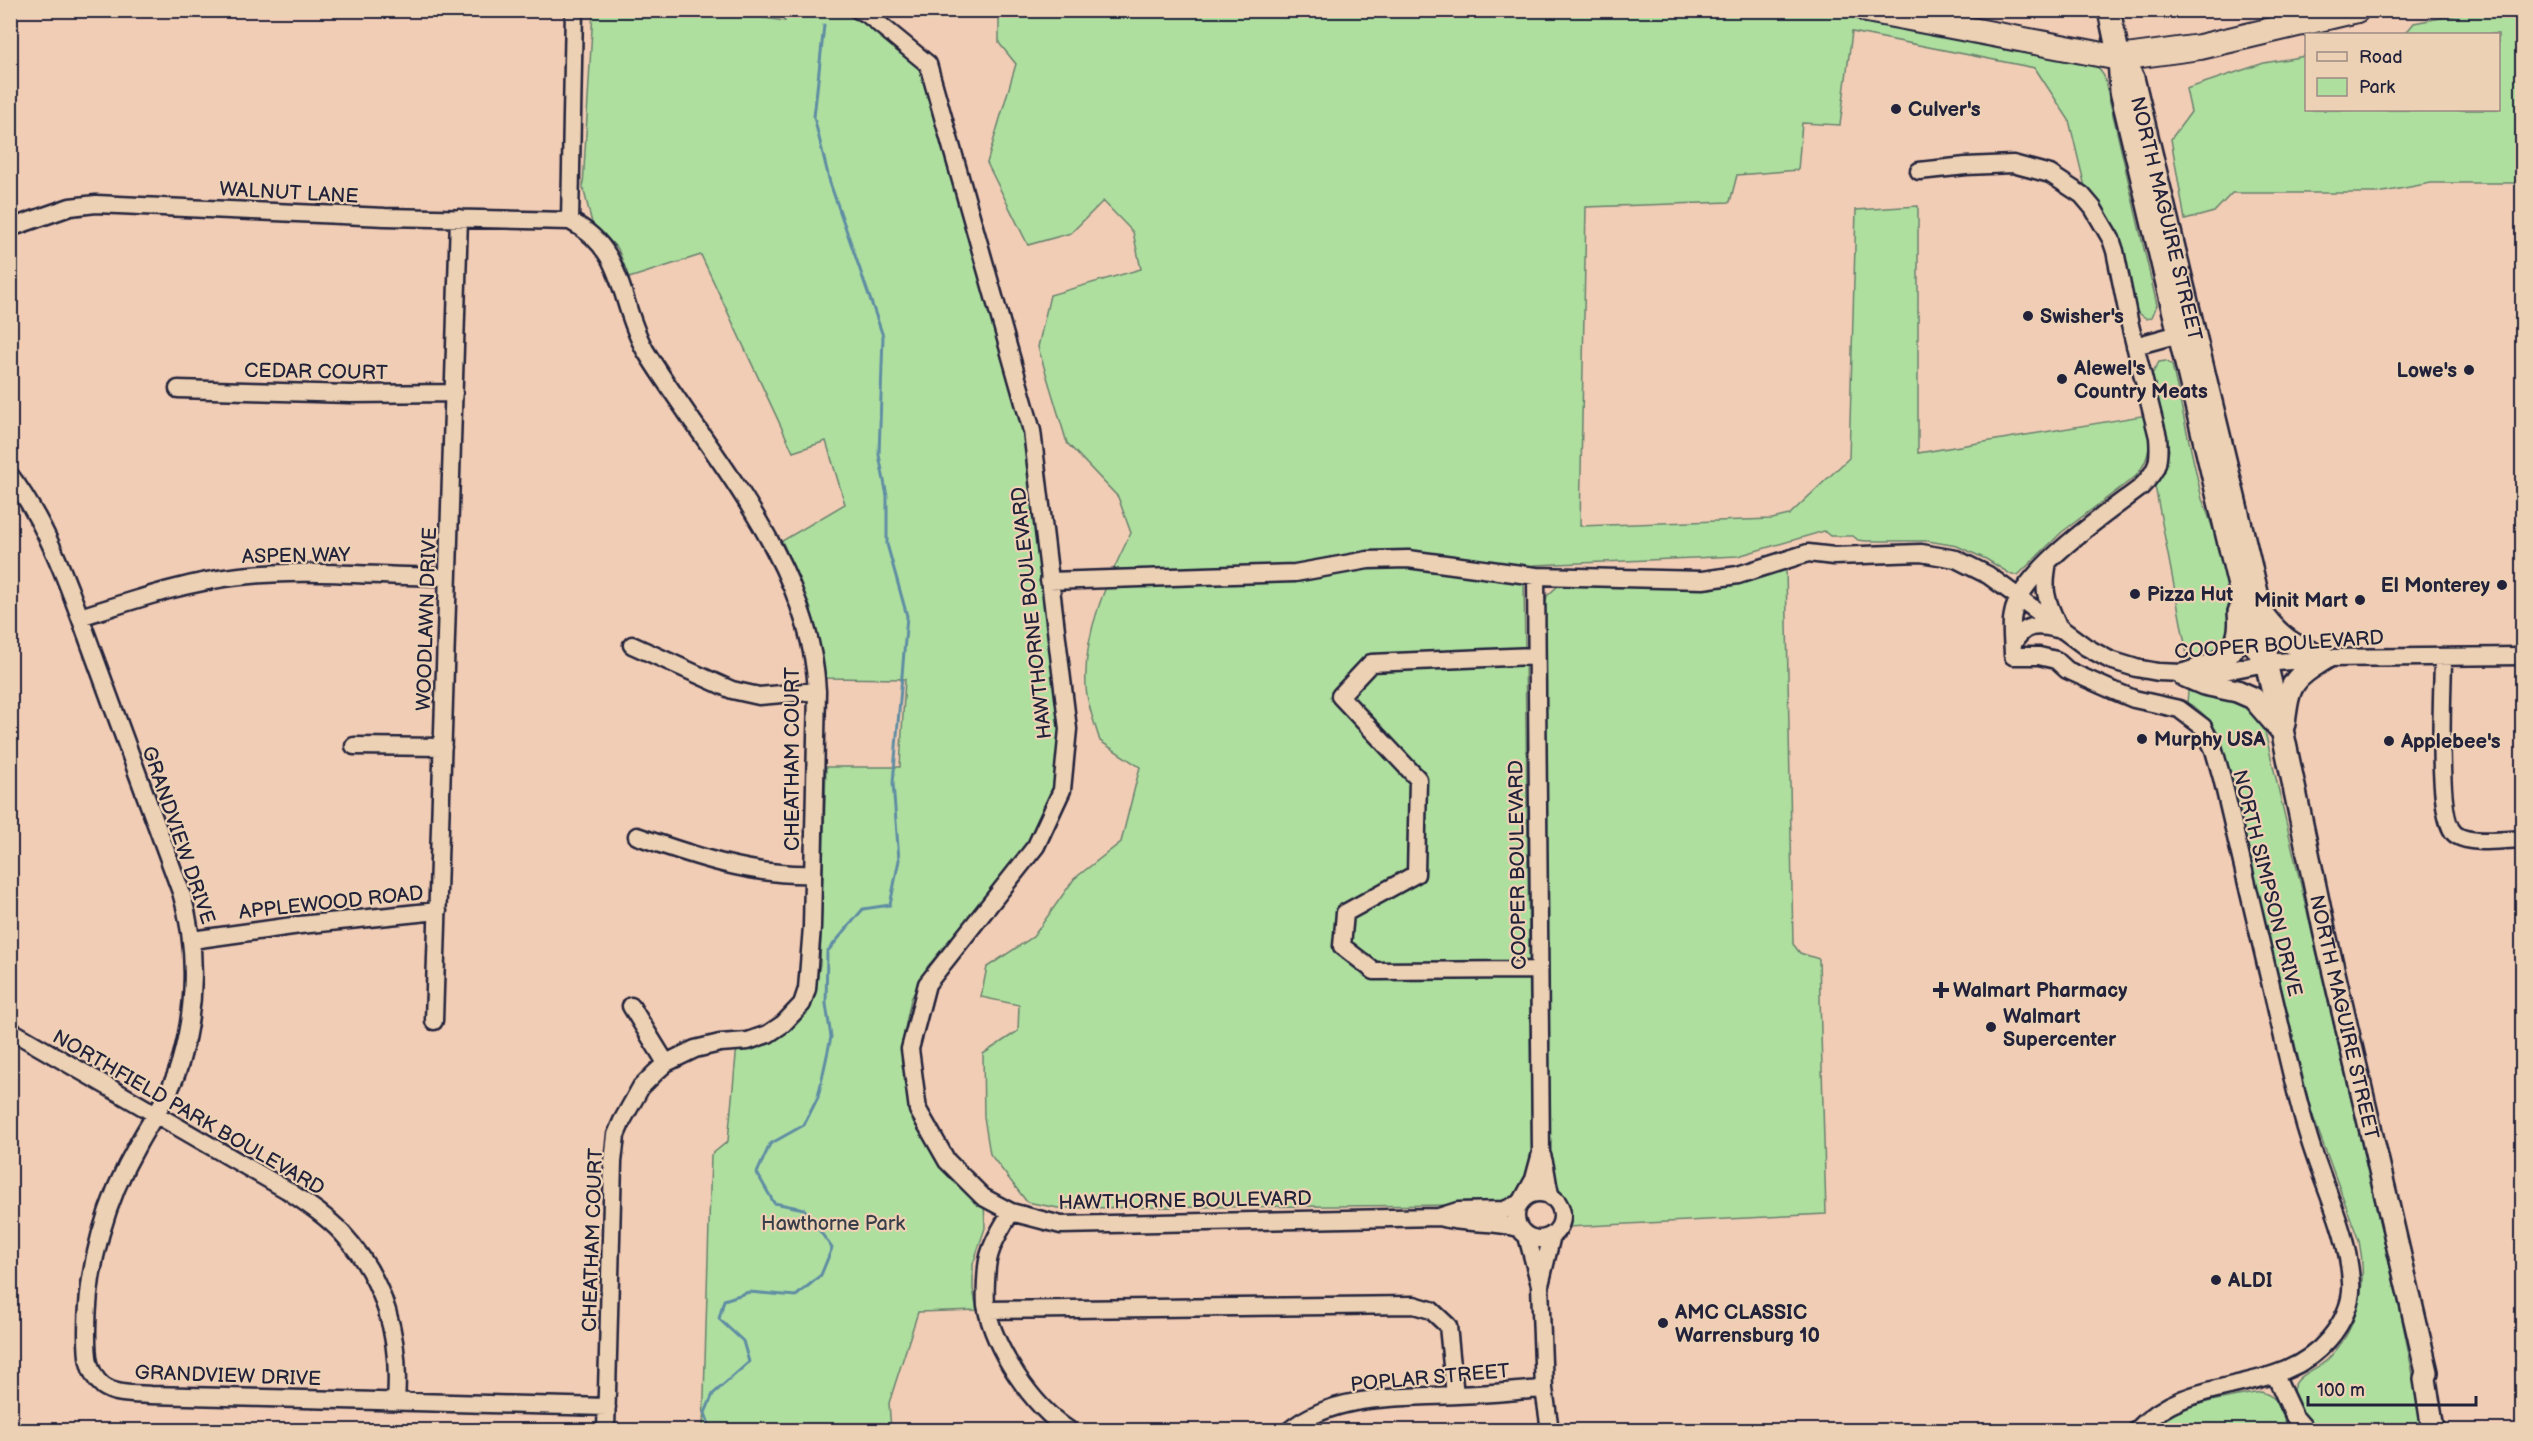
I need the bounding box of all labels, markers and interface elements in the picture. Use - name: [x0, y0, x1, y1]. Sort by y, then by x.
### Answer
- legend: [2305, 33, 2500, 111]
- text: Road: [2359, 47, 2403, 68]
- text: Park: [2359, 77, 2395, 98]
- street label: NORTH MAGUIRE STREET: [2125, 94, 2207, 343]
- place label: Culver's: [1908, 98, 1981, 122]
- marker: Culver's: [1889, 102, 1903, 116]
- street label: WALNUT LANE: [219, 177, 359, 209]
- place label: Swisher's: [2040, 305, 2124, 329]
- marker: Swisher's: [2021, 309, 2035, 323]
- place label: Alewel's Country Meats: [2073, 357, 2208, 404]
- street label: CEDAR COURT: [244, 359, 388, 385]
- place label: Lowe's: [2396, 359, 2457, 383]
- marker: Lowe's: [2462, 363, 2476, 377]
- marker: Alewel's Country Meats: [2055, 372, 2069, 386]
- street label: HAWTHORNE BOULEVARD: [1007, 486, 1057, 740]
- street label: WOODLAWN DRIVE: [412, 527, 442, 711]
- street label: ASPEN WAY: [242, 543, 351, 569]
- place label: El Monterey: [2381, 574, 2491, 598]
- marker: El Monterey: [2495, 578, 2509, 592]
- place label: Pizza Hut: [2147, 583, 2234, 607]
- marker: Pizza Hut: [2128, 587, 2142, 601]
- place label: Minit Mart: [2254, 589, 2348, 613]
- marker: Minit Mart: [2353, 593, 2367, 607]
- street label: COOPER BOULEVARD: [2174, 626, 2385, 664]
- street label: CHEATHAM COURT: [781, 667, 805, 851]
- place label: Murphy USA: [2154, 728, 2266, 752]
- place label: Applebee's: [2400, 730, 2501, 754]
- marker: Murphy USA: [2135, 732, 2149, 746]
- marker: Applebee's: [2382, 734, 2396, 748]
- street label: GRANDVIEW DRIVE: [136, 743, 220, 927]
- street label: COOPER BOULEVARD: [1504, 760, 1532, 970]
- street label: NORTH SIMPSON DRIVE: [2227, 767, 2307, 999]
- street label: APPLEWOOD ROAD: [238, 881, 425, 925]
- street label: NORTH MAGUIRE STREET: [2304, 893, 2383, 1142]
- place label: Walmart Pharmacy: [1953, 979, 2128, 1003]
- marker: Walmart Pharmacy: [1934, 983, 1948, 997]
- place label: Walmart Supercenter: [2003, 1005, 2117, 1052]
- marker: Walmart Supercenter: [1984, 1020, 1998, 1034]
- street label: NORTHFIELD PARK BOULEVARD: [48, 1025, 329, 1201]
- street label: CHEATHAM COURT: [578, 1148, 608, 1332]
- street label: HAWTHORNE BOULEVARD: [1058, 1187, 1312, 1215]
- park label: Hawthorne Park: [761, 1212, 905, 1236]
- place label: ALDI: [2227, 1269, 2272, 1293]
- marker: ALDI: [2209, 1273, 2223, 1287]
- place label: AMC CLASSIC Warrensburg 10: [1674, 1301, 1820, 1348]
- marker: AMC CLASSIC Warrensburg 10: [1656, 1316, 1670, 1330]
- street label: POPLAR STREET: [1349, 1359, 1511, 1397]
- street label: GRANDVIEW DRIVE: [134, 1361, 322, 1391]
- scale bar: [2308, 1369, 2476, 1407]
- text: 100 m: [2317, 1380, 2365, 1401]

